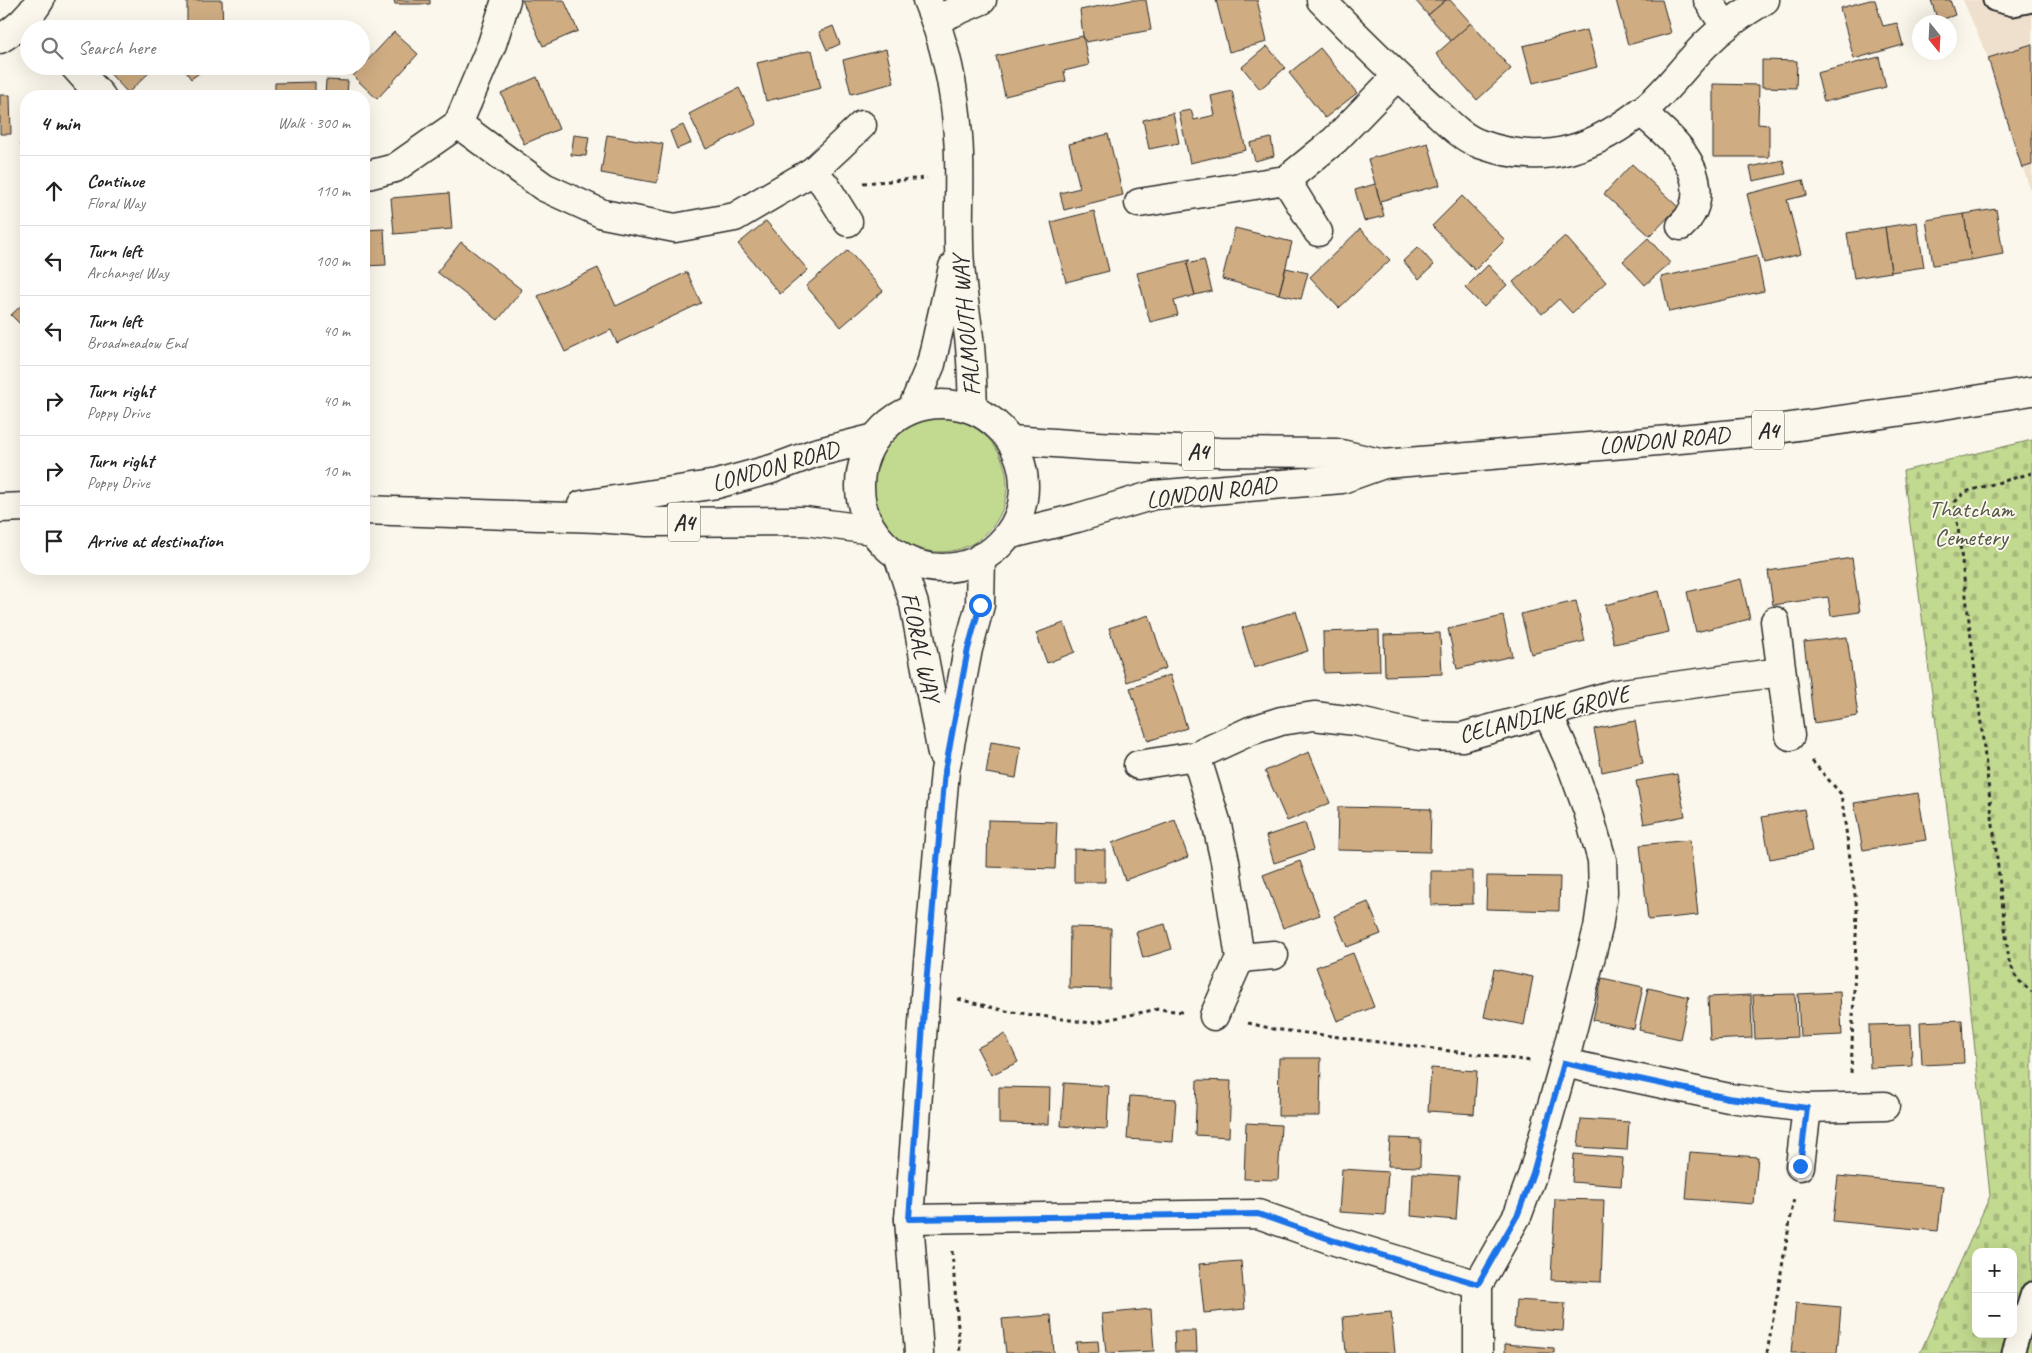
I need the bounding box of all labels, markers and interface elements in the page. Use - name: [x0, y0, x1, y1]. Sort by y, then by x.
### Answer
- north arrow: [1912, 15, 1957, 60]
- search box: [20, 20, 370, 75]
- icon: search: [38, 34, 66, 62]
- text: Search here: [78, 36, 155, 60]
- text: 4 min: [40, 110, 80, 136]
- text: Walk · 300 m: [278, 113, 350, 133]
- text: Continue: [87, 169, 144, 193]
- icon: ahead: [40, 177, 68, 205]
- text: 110 m: [316, 181, 350, 201]
- text: Floral Way: [87, 193, 145, 213]
- text: Turn left: [87, 239, 142, 263]
- icon: left: [40, 247, 68, 275]
- street label: FALMOUTH WAY: [945, 250, 987, 397]
- text: 100 m: [316, 251, 350, 271]
- text: Archangel Way: [87, 263, 169, 283]
- text: Turn left: [87, 309, 142, 333]
- icon: left: [40, 317, 68, 345]
- text: 40 m: [323, 321, 350, 341]
- text: Broadmeadow End: [87, 333, 187, 353]
- text: Turn right: [87, 379, 154, 403]
- icon: right: [40, 387, 68, 415]
- text: 40 m: [323, 391, 350, 411]
- text: Poppy Drive: [87, 403, 150, 423]
- road number: A4: [1752, 410, 1784, 450]
- street label: LONDON ROAD: [1598, 419, 1732, 461]
- road number: A4: [1182, 432, 1214, 471]
- street label: LONDON ROAD: [708, 433, 844, 498]
- text: Turn right: [87, 449, 154, 473]
- icon: right: [40, 457, 68, 485]
- text: 10 m: [323, 461, 350, 481]
- street label: LONDON ROAD: [1144, 469, 1280, 515]
- text: Poppy Drive: [87, 473, 150, 493]
- park label: Thatcham Cemetery: [1928, 494, 2015, 552]
- road number: A4: [668, 502, 700, 542]
- icon: arrive: [40, 527, 68, 555]
- text: Arrive at destination: [87, 529, 223, 553]
- street label: FLORAL WAY: [895, 589, 948, 707]
- route start: [969, 594, 992, 617]
- street label: CELANDINE GROVE: [1456, 678, 1635, 750]
- route end: [1789, 1155, 1812, 1178]
- map controls: [1972, 1248, 2017, 1338]
- button: +: [1972, 1248, 2017, 1293]
- button: −: [1972, 1293, 2017, 1338]

